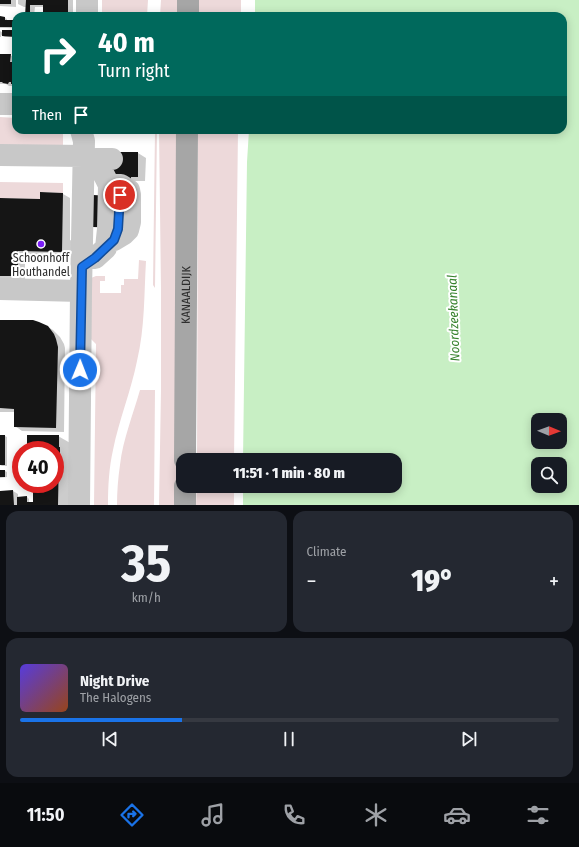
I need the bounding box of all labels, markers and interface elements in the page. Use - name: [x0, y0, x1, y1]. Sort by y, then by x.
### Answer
- text: 40 m: [98, 26, 155, 59]
- icon: right: [32, 28, 84, 80]
- text: Turn right: [98, 60, 170, 82]
- icon: arrive: [70, 104, 92, 126]
- text: Then: [32, 106, 62, 124]
- pin: [103, 178, 137, 212]
- icon: arrive: [109, 184, 131, 206]
- marker: Schoonhoff Houthandel: [36, 239, 46, 249]
- place label: Schoonhoff Houthandel: [12, 251, 70, 279]
- street label: KANAALDIJK: [179, 265, 193, 324]
- water label: Noordzeekanaal: [444, 274, 463, 362]
- position arrow: [59, 349, 101, 391]
- north arrow: [531, 413, 567, 449]
- map controls: [531, 413, 567, 493]
- speed limit sign: 40: [12, 441, 64, 493]
- button: search: [531, 457, 567, 493]
- text: 11:51 · 1 min · 80 m: [233, 464, 345, 482]
- text: 35: [121, 532, 171, 595]
- text: Climate: [307, 544, 347, 559]
- text: 19°: [411, 563, 454, 599]
- text: −: [307, 568, 316, 595]
- text: +: [549, 568, 559, 595]
- text: km/h: [132, 590, 161, 605]
- text: Night Drive: [80, 672, 149, 690]
- text: The Halogens: [80, 690, 151, 705]
- icon: previous: [99, 728, 121, 750]
- icon: pause: [278, 728, 300, 750]
- icon: next: [458, 728, 480, 750]
- icon: directions: [118, 801, 146, 829]
- icon: music: [199, 801, 227, 829]
- icon: phone: [280, 801, 308, 829]
- icon: climate: [362, 801, 390, 829]
- icon: car: [443, 801, 471, 829]
- icon: filters: [524, 801, 552, 829]
- text: 11:50: [27, 804, 64, 826]

